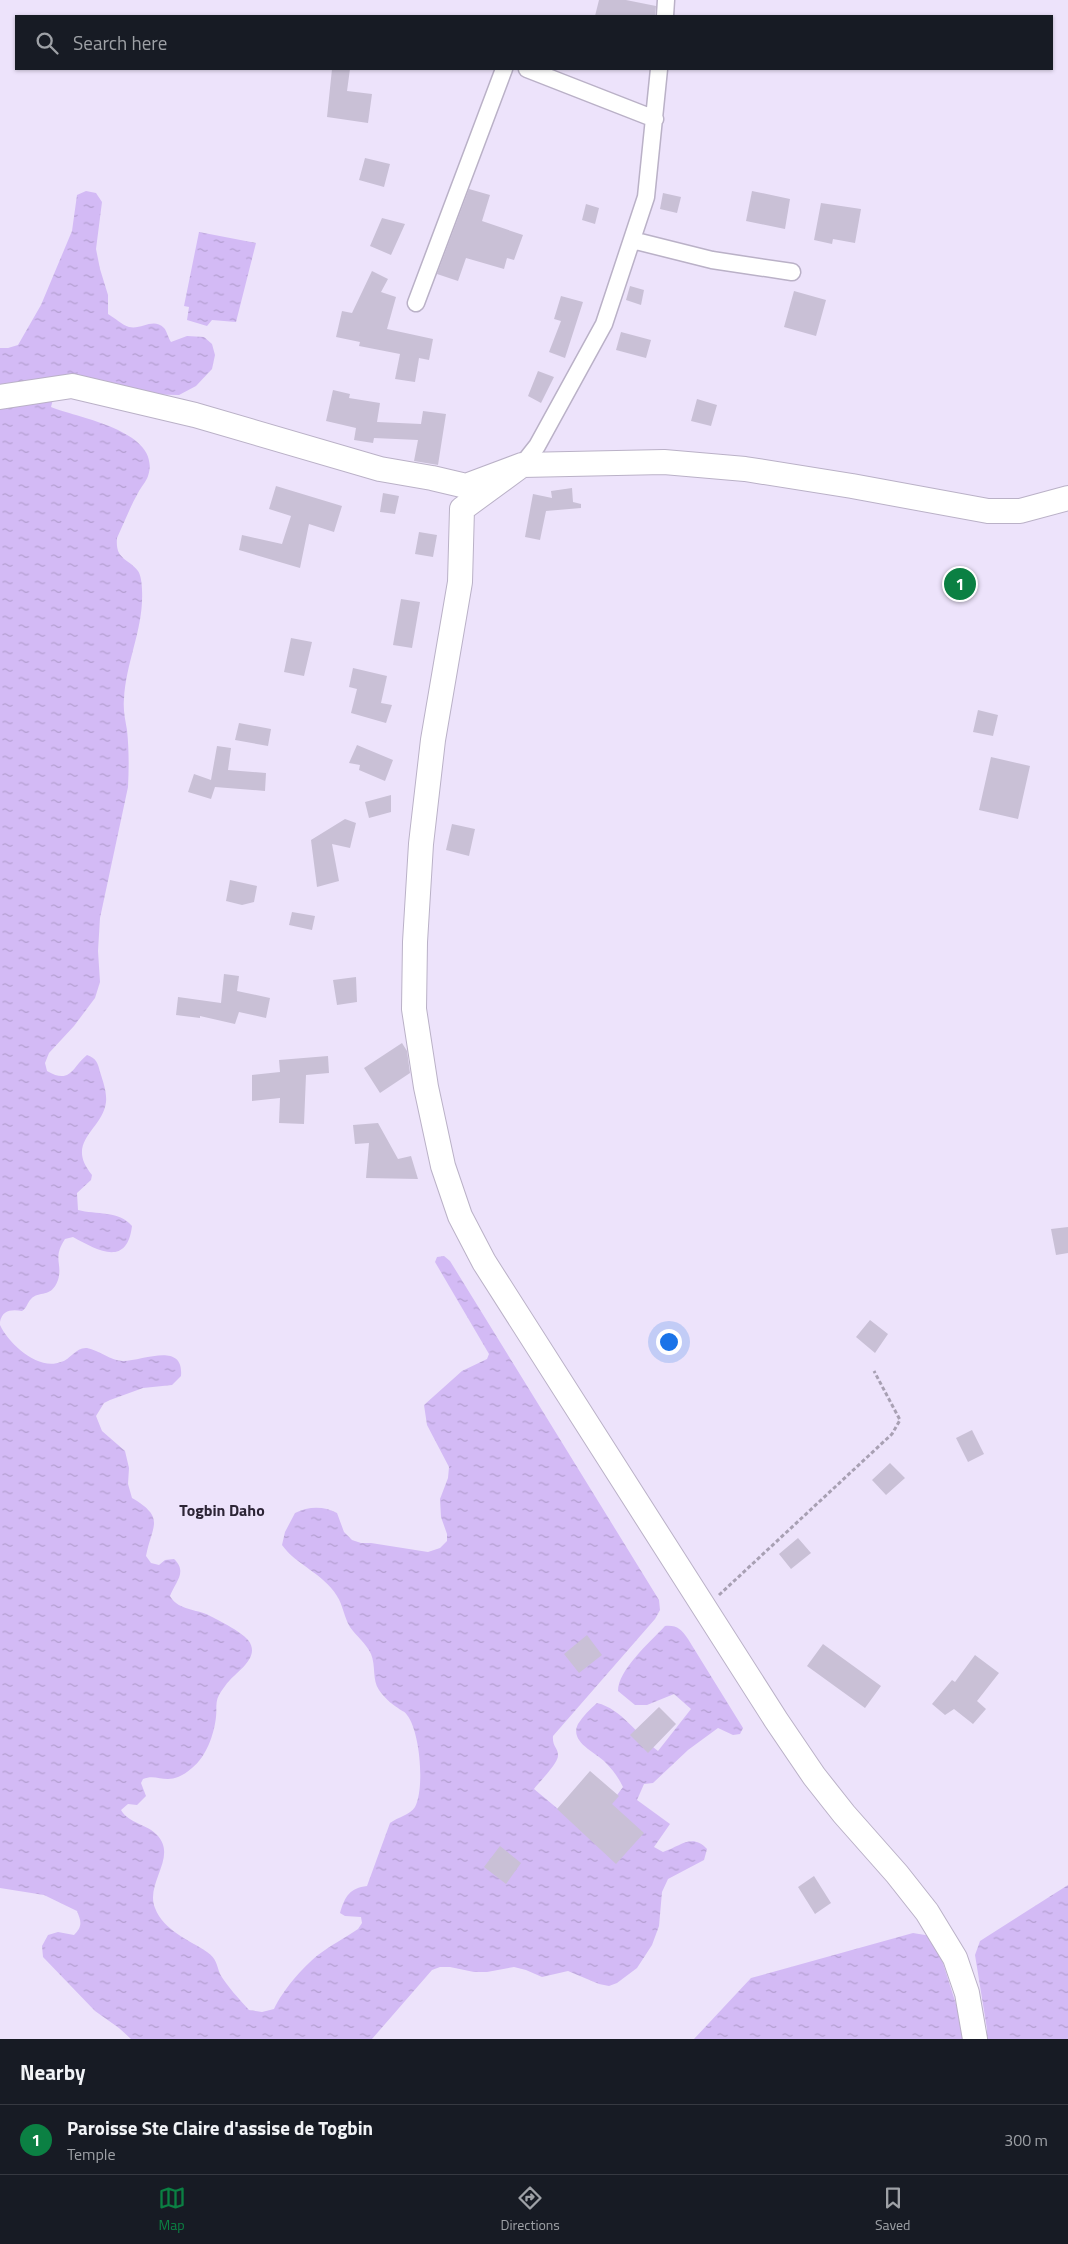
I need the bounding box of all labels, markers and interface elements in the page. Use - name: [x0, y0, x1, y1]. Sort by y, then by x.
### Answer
- search box: [15, 15, 1053, 70]
- text: Search here: [73, 28, 167, 57]
- icon: search: [33, 29, 61, 57]
- pin: 1: [944, 565, 976, 603]
- your location: [656, 1329, 682, 1355]
- district label: Togbin Daho: [179, 1498, 265, 1522]
- text: Nearby: [20, 2056, 85, 2088]
- text: Paroisse Ste Claire d'assise de Togbin: [67, 2113, 373, 2142]
- text: 1: [32, 2128, 40, 2152]
- text: 300 m: [1004, 2128, 1048, 2152]
- text: Temple: [67, 2142, 116, 2166]
- tab: Map: [158, 2184, 186, 2235]
- tab: Directions: [501, 2184, 560, 2235]
- tab: Saved: [875, 2184, 911, 2235]

